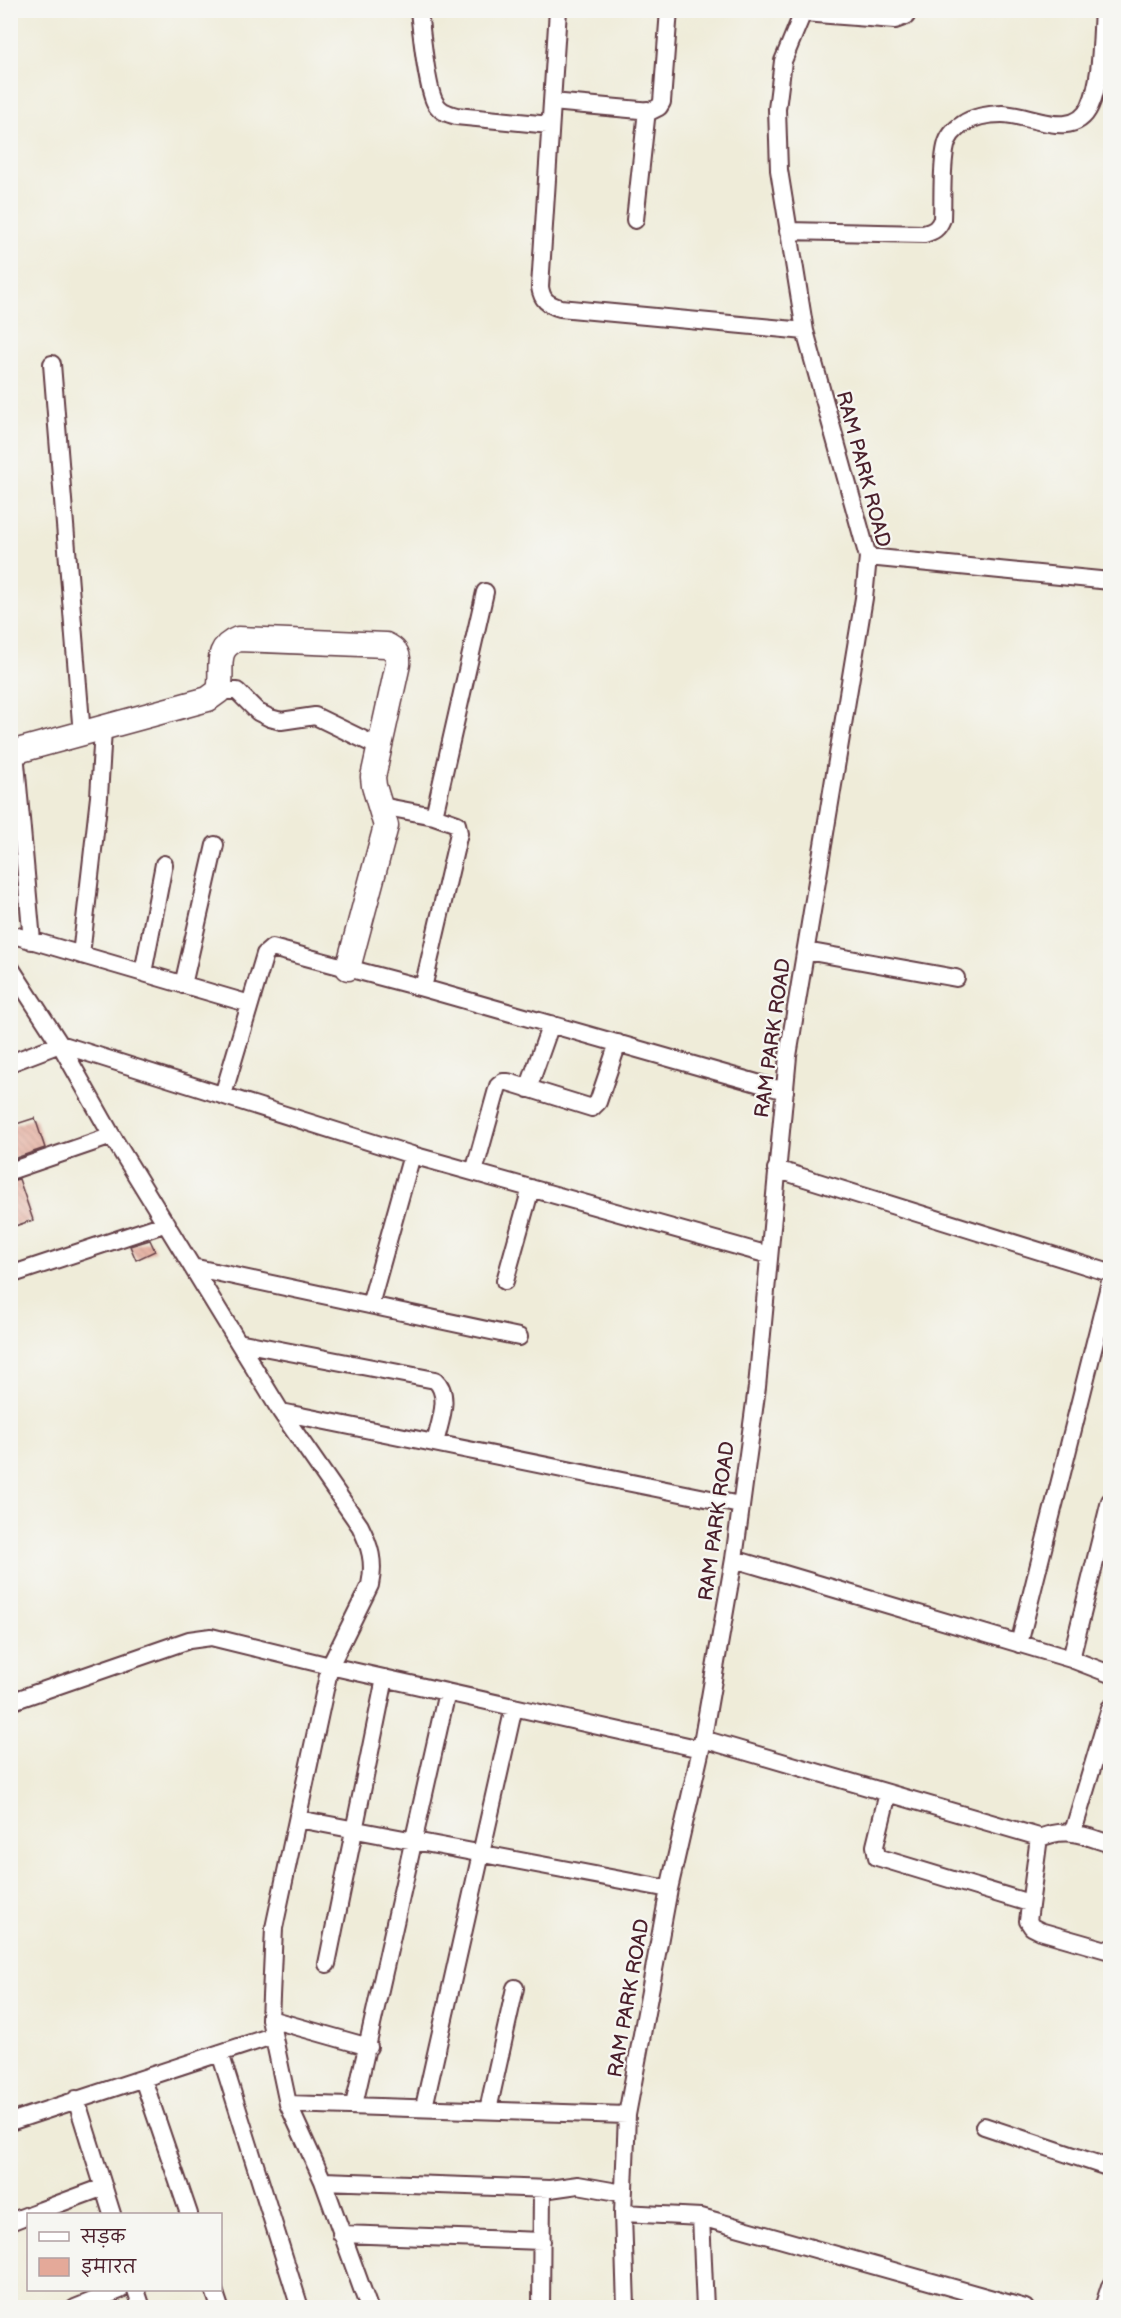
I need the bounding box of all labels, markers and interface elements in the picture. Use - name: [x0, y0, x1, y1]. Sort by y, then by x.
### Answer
- street label: RAM PARK ROAD: [831, 389, 895, 550]
- street label: RAM PARK ROAD: [750, 957, 796, 1119]
- street label: RAM PARK ROAD: [694, 1440, 740, 1602]
- street label: RAM PARK ROAD: [603, 1917, 655, 2079]
- legend: [27, 2213, 222, 2291]
- text: सड़क: [80, 2227, 126, 2248]
- text: इमारत: [81, 2257, 137, 2278]

